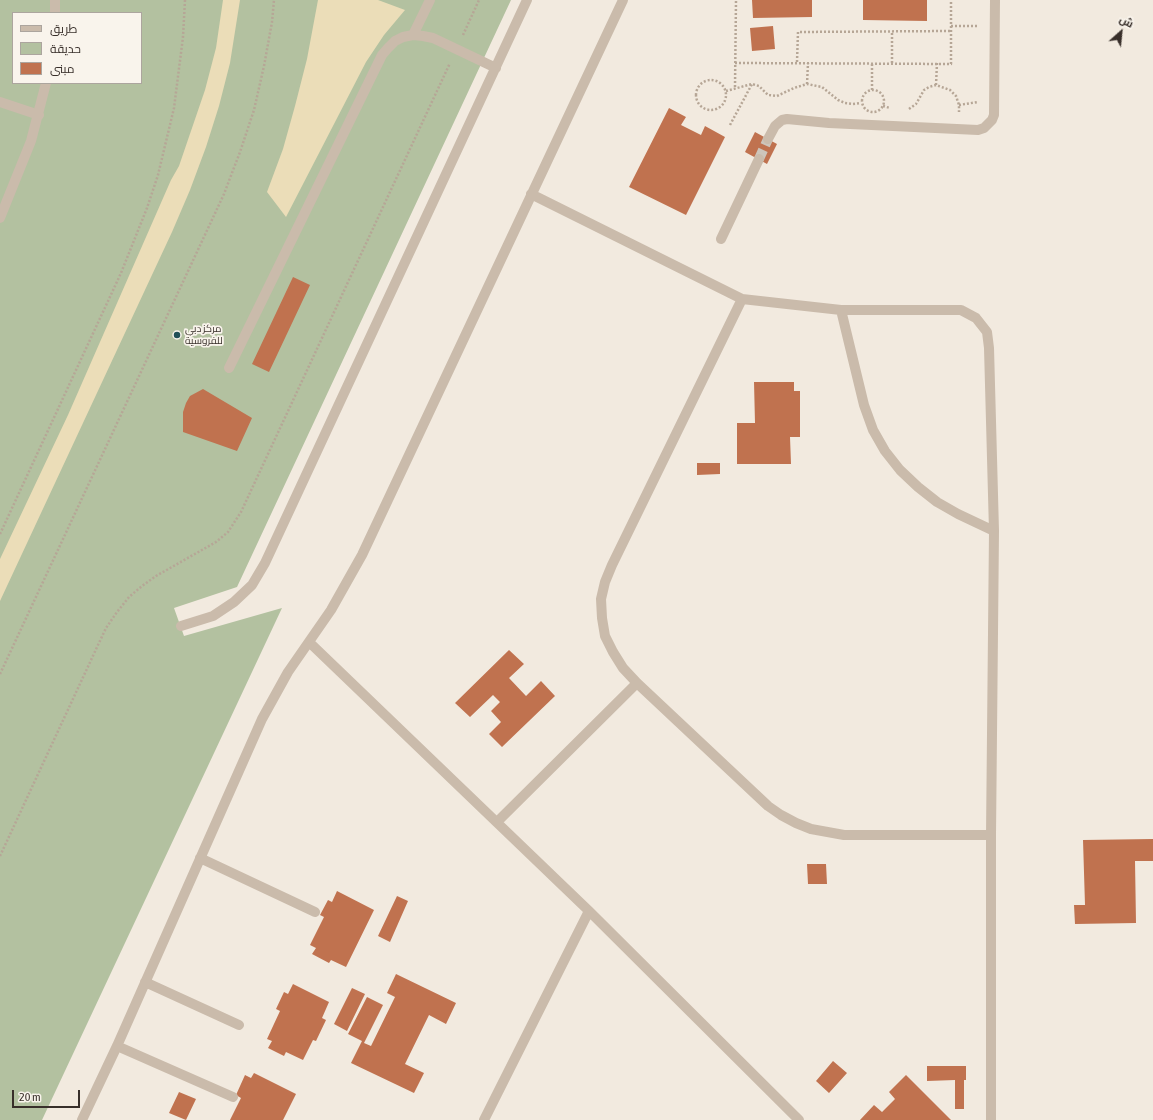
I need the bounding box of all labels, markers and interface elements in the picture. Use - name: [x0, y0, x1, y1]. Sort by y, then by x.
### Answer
- legend: [12, 12, 142, 84]
- north arrow: [1101, 12, 1141, 52]
- text: ش: [1117, 13, 1135, 30]
- text: طريق: [50, 22, 77, 36]
- text: حديقة: [50, 42, 81, 56]
- text: مبنى: [50, 62, 75, 76]
- place label: مركز دبي للفروسية: [185, 323, 223, 346]
- marker: مركز دبي للفروسية: [172, 330, 182, 340]
- scale bar: [14, 1082, 82, 1108]
- text: 20 m: [19, 1090, 41, 1104]

